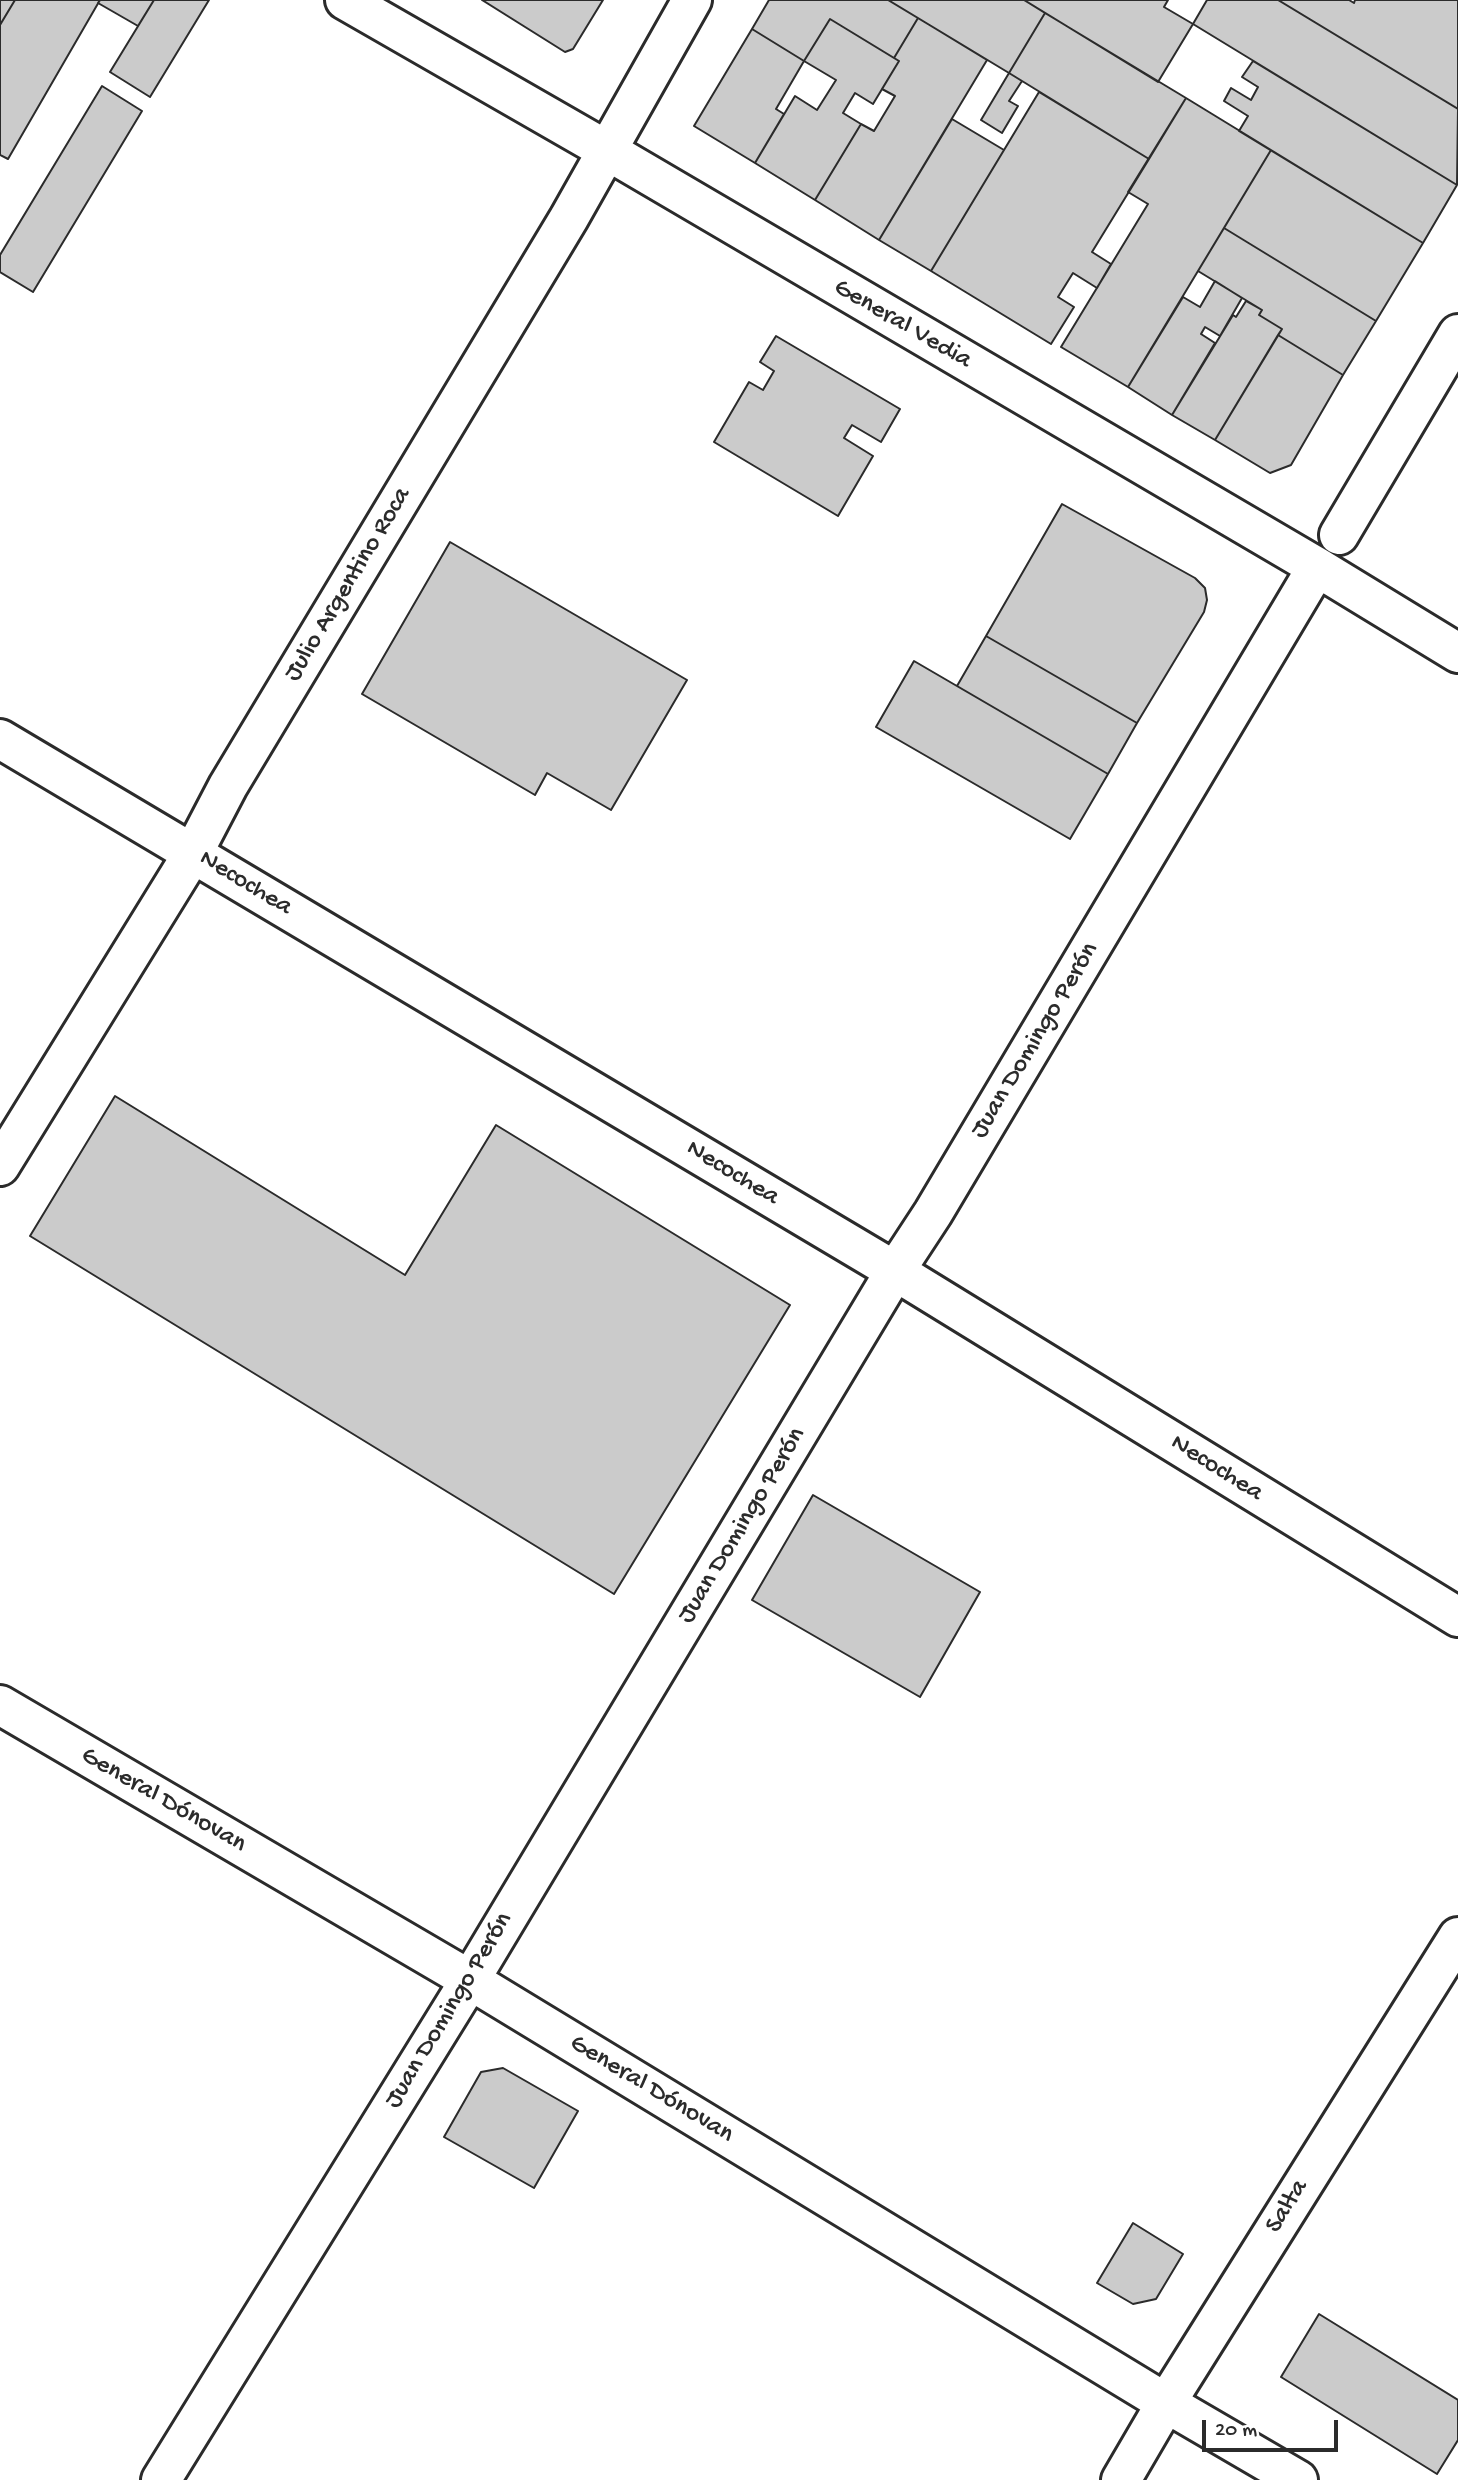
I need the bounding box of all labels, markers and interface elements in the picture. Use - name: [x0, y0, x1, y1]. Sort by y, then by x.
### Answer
- street label: General Vedia: [827, 273, 977, 377]
- street label: Julio Argentino Roca: [279, 482, 419, 688]
- street label: Necochea: [193, 844, 297, 924]
- street label: Juan Domingo Perón: [965, 937, 1107, 1145]
- street label: Necochea: [680, 1134, 784, 1214]
- street label: Juan Domingo Perón: [672, 1422, 814, 1630]
- street label: Necochea: [1164, 1428, 1268, 1510]
- street label: General Dónovan: [75, 1741, 251, 1861]
- street label: Juan Domingo Perón: [379, 1907, 521, 2115]
- street label: General Dónovan: [563, 2029, 739, 2151]
- street label: Salta: [1260, 2174, 1316, 2240]
- scale bar: [1206, 2406, 1342, 2450]
- text: 20 m: [1215, 2419, 1257, 2444]

